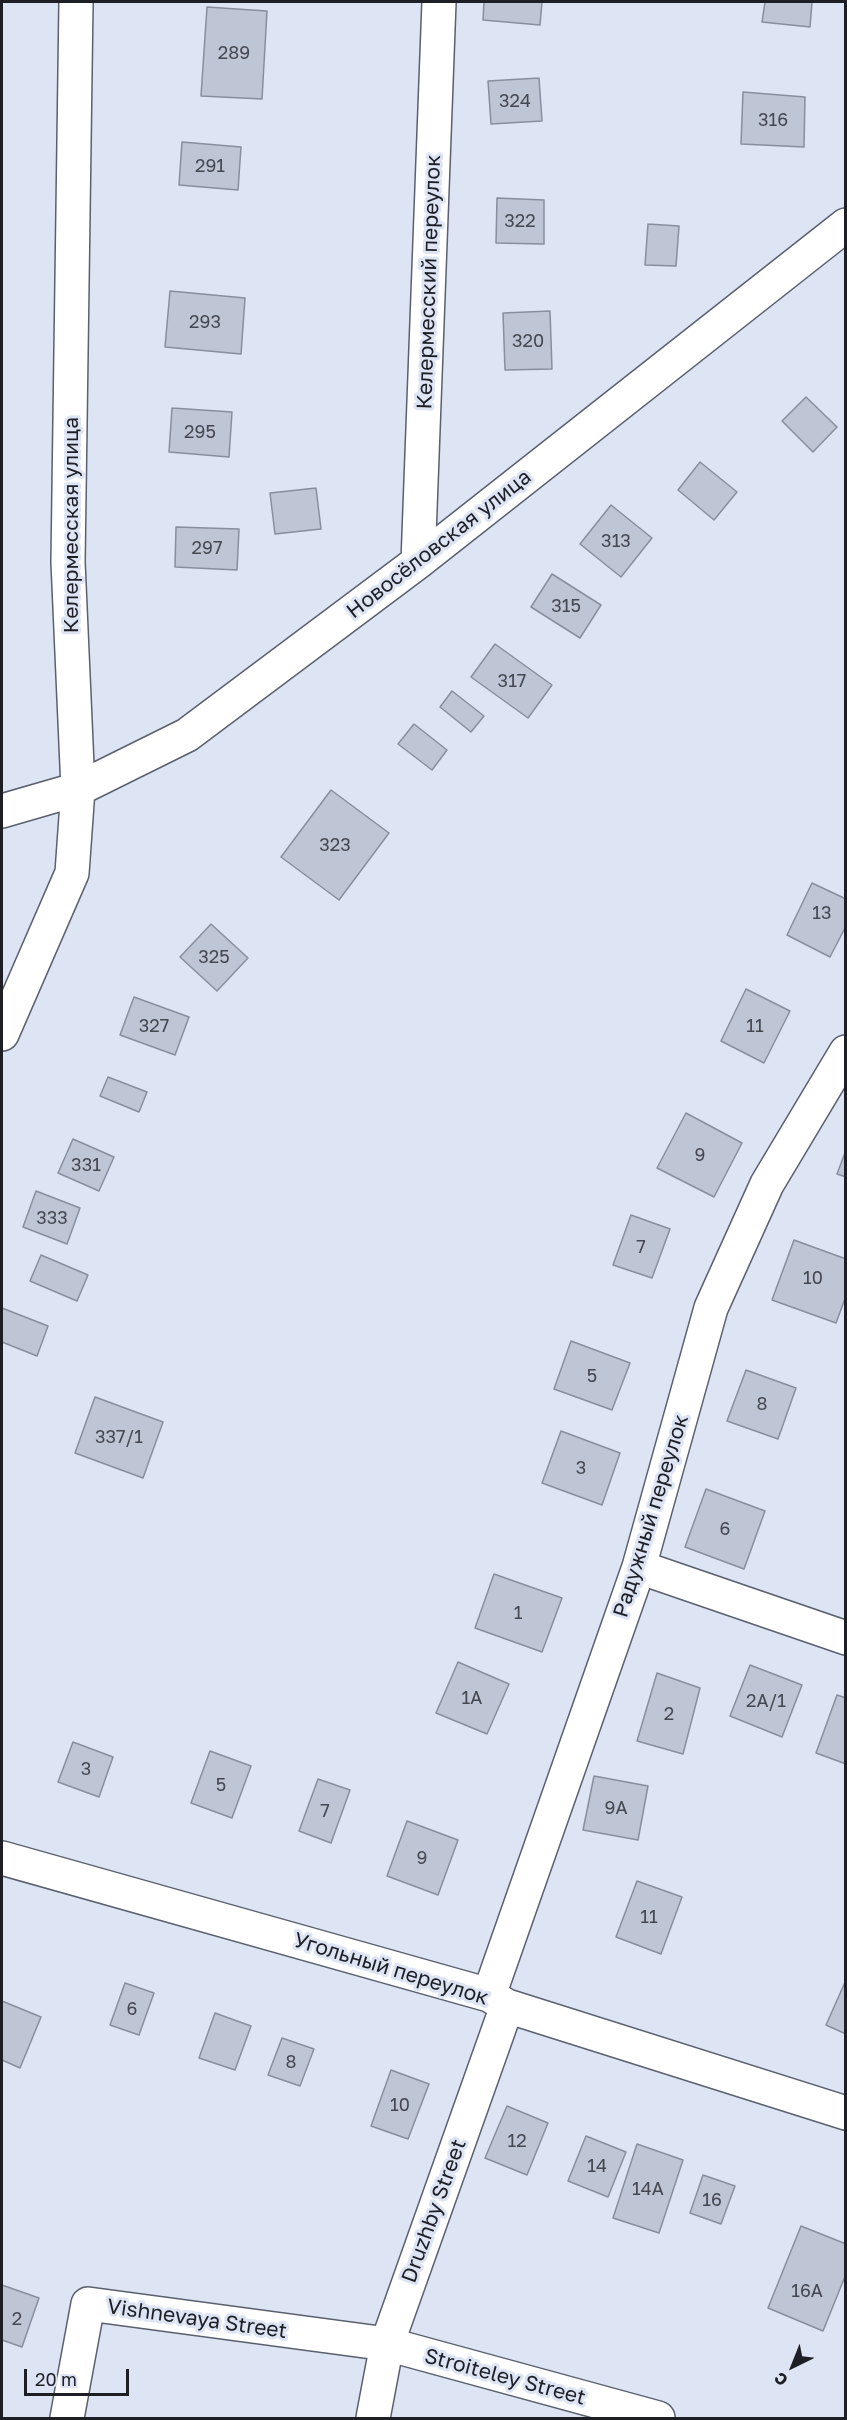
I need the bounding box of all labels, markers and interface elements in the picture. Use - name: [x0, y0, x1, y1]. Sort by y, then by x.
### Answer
- house number: 289: [218, 42, 250, 64]
- house number: 324: [499, 90, 531, 112]
- house number: 316: [758, 109, 788, 131]
- street label: Келермесский переулок: [412, 154, 446, 410]
- house number: 291: [195, 155, 225, 177]
- house number: 322: [504, 210, 536, 232]
- house number: 293: [189, 311, 221, 333]
- house number: 320: [512, 330, 544, 352]
- street label: Келермесская улица: [58, 417, 84, 633]
- house number: 295: [184, 421, 216, 443]
- street label: Новосёловская улица: [342, 464, 536, 624]
- house number: 313: [601, 530, 631, 552]
- house number: 297: [192, 537, 222, 559]
- house number: 315: [551, 595, 581, 617]
- house number: 317: [498, 670, 526, 692]
- house number: 323: [319, 834, 351, 856]
- house number: 13: [812, 902, 832, 924]
- house number: 325: [198, 946, 230, 968]
- house number: 327: [139, 1015, 169, 1037]
- house number: 11: [746, 1015, 764, 1037]
- house number: 9: [695, 1144, 705, 1166]
- house number: 331: [71, 1154, 101, 1176]
- house number: 333: [36, 1207, 68, 1229]
- house number: 7: [636, 1236, 646, 1258]
- house number: 10: [803, 1267, 823, 1289]
- house number: 5: [587, 1365, 597, 1387]
- house number: 8: [757, 1393, 767, 1415]
- street label: Радужный переулок: [608, 1412, 694, 1620]
- house number: 337/1: [95, 1426, 143, 1448]
- house number: 3: [576, 1457, 586, 1479]
- house number: 6: [720, 1518, 730, 1540]
- house number: 1: [514, 1602, 522, 1624]
- house number: 1А: [462, 1687, 482, 1709]
- house number: 2А/1: [746, 1690, 786, 1712]
- house number: 2: [664, 1703, 674, 1725]
- house number: 3: [81, 1758, 91, 1780]
- house number: 5: [216, 1774, 226, 1796]
- house number: 9А: [605, 1797, 627, 1819]
- house number: 7: [320, 1800, 330, 1822]
- house number: 9: [417, 1847, 427, 1869]
- house number: 11: [640, 1906, 658, 1928]
- street label: Угольный переулок: [291, 1927, 491, 2011]
- house number: 6: [127, 1998, 137, 2020]
- house number: 8: [286, 2051, 296, 2073]
- house number: 10: [390, 2094, 410, 2116]
- house number: 12: [507, 2130, 527, 2152]
- street label: Druzhby Street: [396, 2136, 472, 2286]
- house number: 14: [587, 2155, 607, 2177]
- house number: 14А: [632, 2178, 664, 2200]
- house number: 16: [702, 2189, 722, 2211]
- house number: 16А: [791, 2280, 823, 2302]
- street label: Vishnevaya Street: [105, 2294, 289, 2344]
- house number: 2: [12, 2308, 22, 2330]
- north arrow: [763, 2336, 823, 2396]
- street label: Stroiteley Street: [422, 2343, 588, 2411]
- scale bar: [27, 2357, 132, 2395]
- text: 20 m: [35, 2368, 77, 2390]
- text: С: [770, 2368, 792, 2390]

